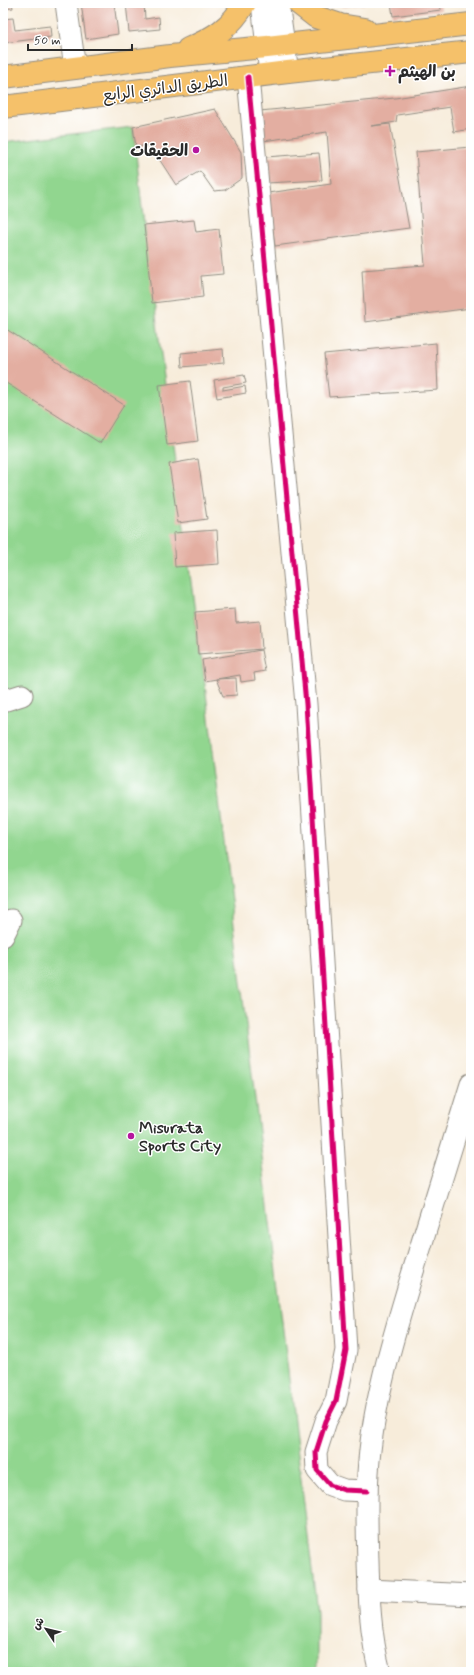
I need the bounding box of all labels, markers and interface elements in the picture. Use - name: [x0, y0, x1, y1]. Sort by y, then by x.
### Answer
- scale bar: [28, 26, 132, 52]
- text: 50 m: [34, 33, 61, 49]
- place label: بن الهيثم: [398, 62, 456, 84]
- marker: بن الهيثم: [385, 66, 395, 76]
- street label: الطريق الدائري الرابع: [101, 70, 229, 107]
- place label: الحقيقات: [130, 141, 188, 162]
- marker: الحقيقات: [191, 145, 201, 155]
- place label: Misurata Sports City: [139, 1118, 221, 1157]
- marker: Misurata Sports City: [126, 1131, 136, 1141]
- north arrow: [26, 1609, 66, 1649]
- text: ش: [29, 1615, 48, 1633]

